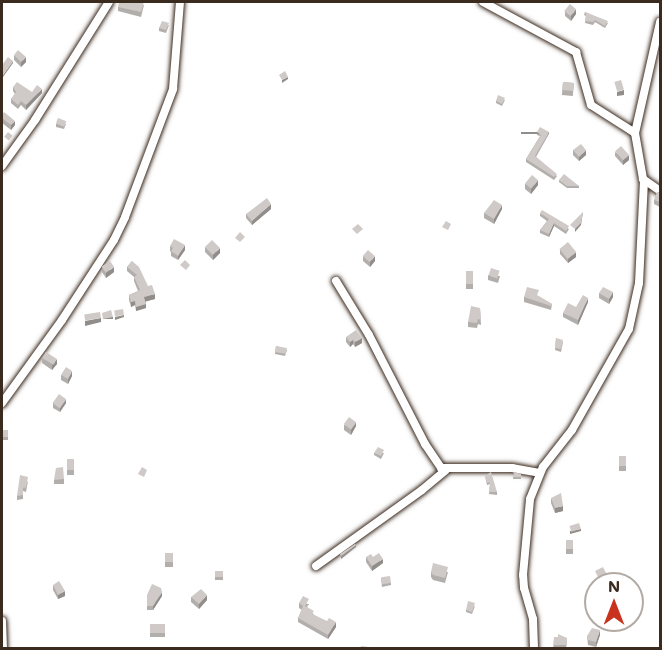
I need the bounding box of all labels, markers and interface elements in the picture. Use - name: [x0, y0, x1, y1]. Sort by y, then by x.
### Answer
- north arrow: [584, 572, 644, 632]
- text: N: [608, 575, 620, 596]

